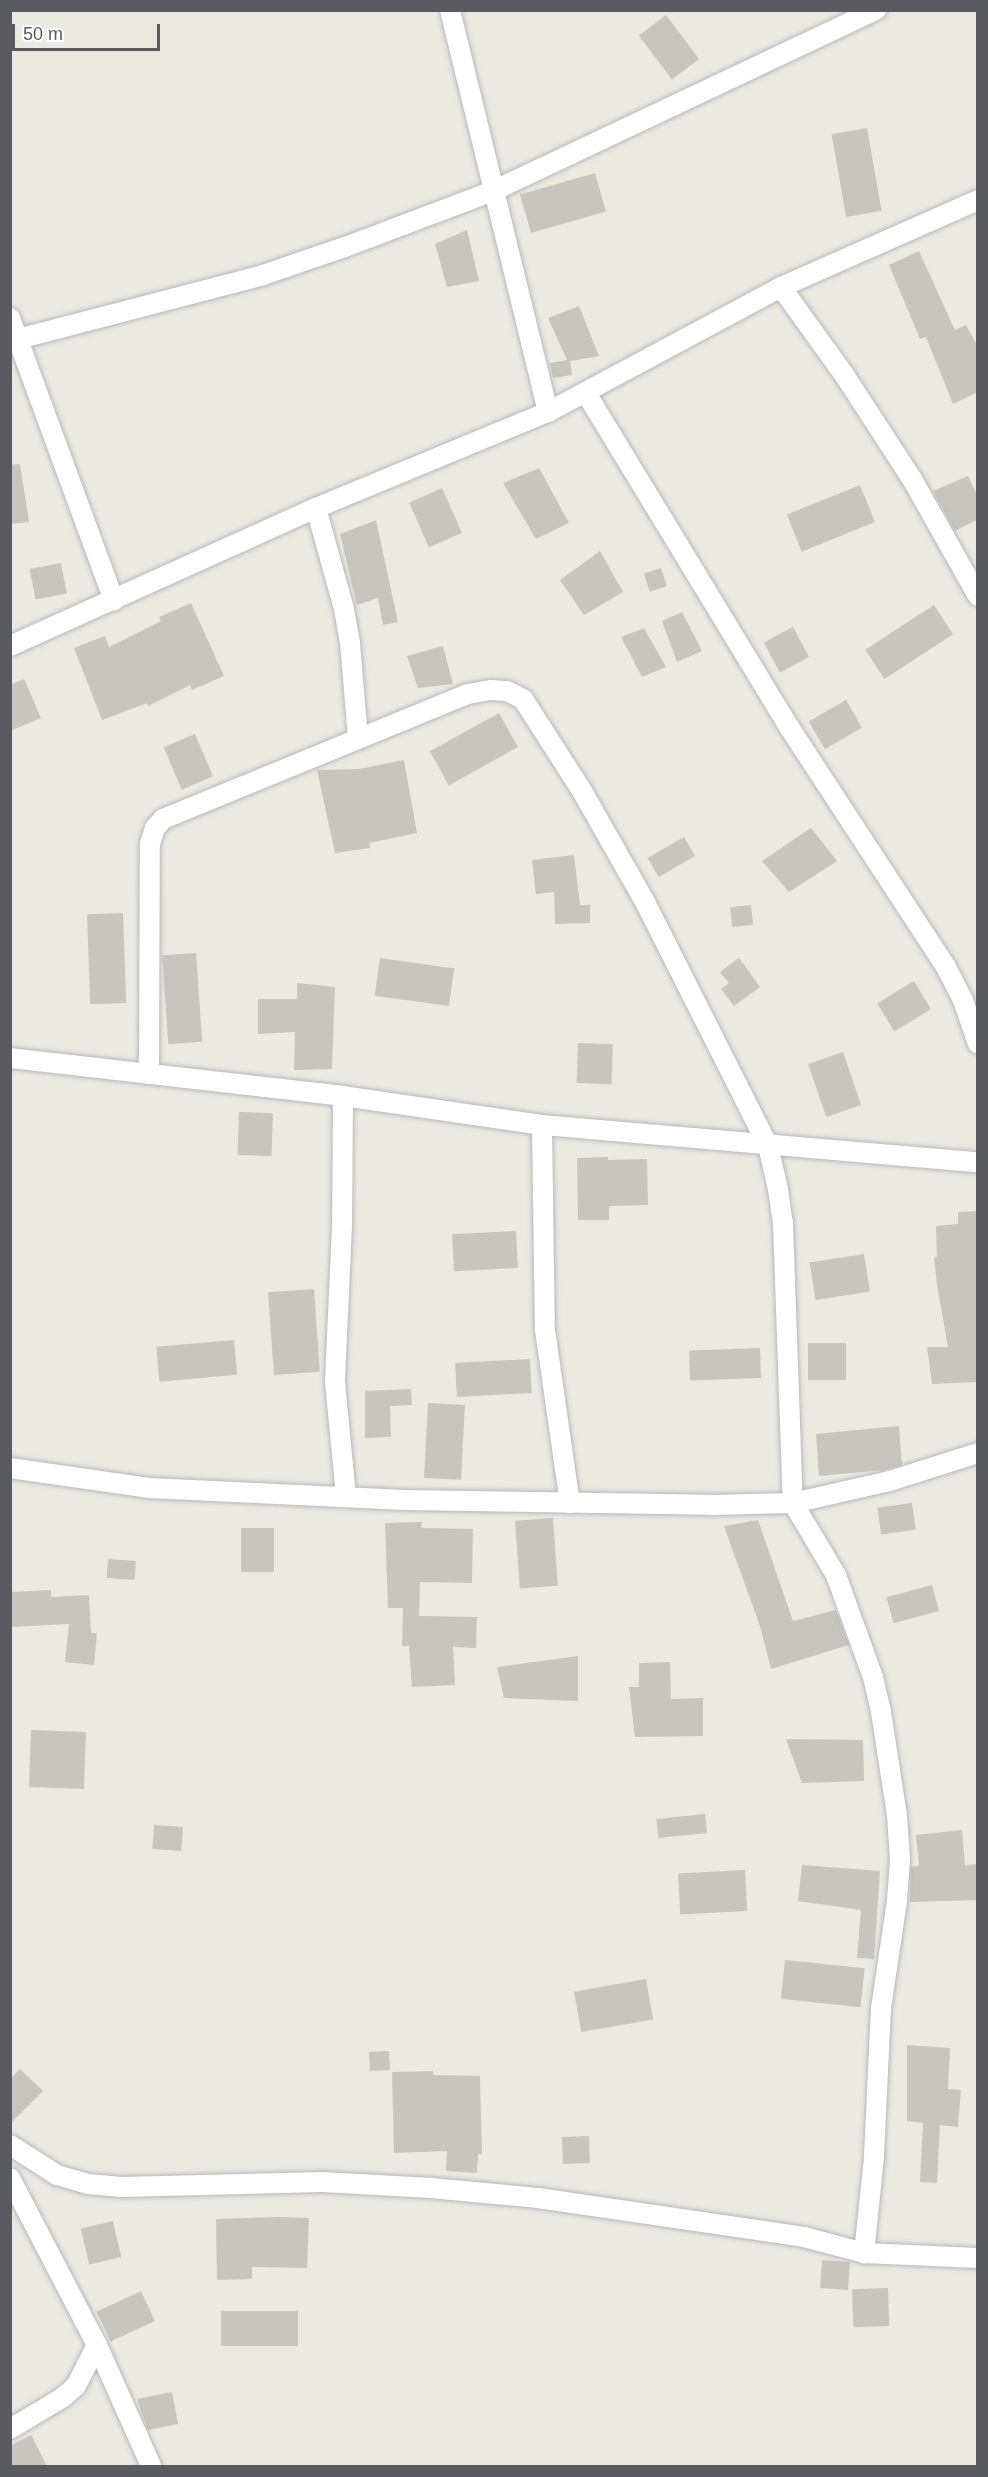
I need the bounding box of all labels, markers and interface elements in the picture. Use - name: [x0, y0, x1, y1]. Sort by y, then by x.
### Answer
- scale bar: [15, 12, 164, 50]
- text: 50 m: [23, 24, 63, 44]

